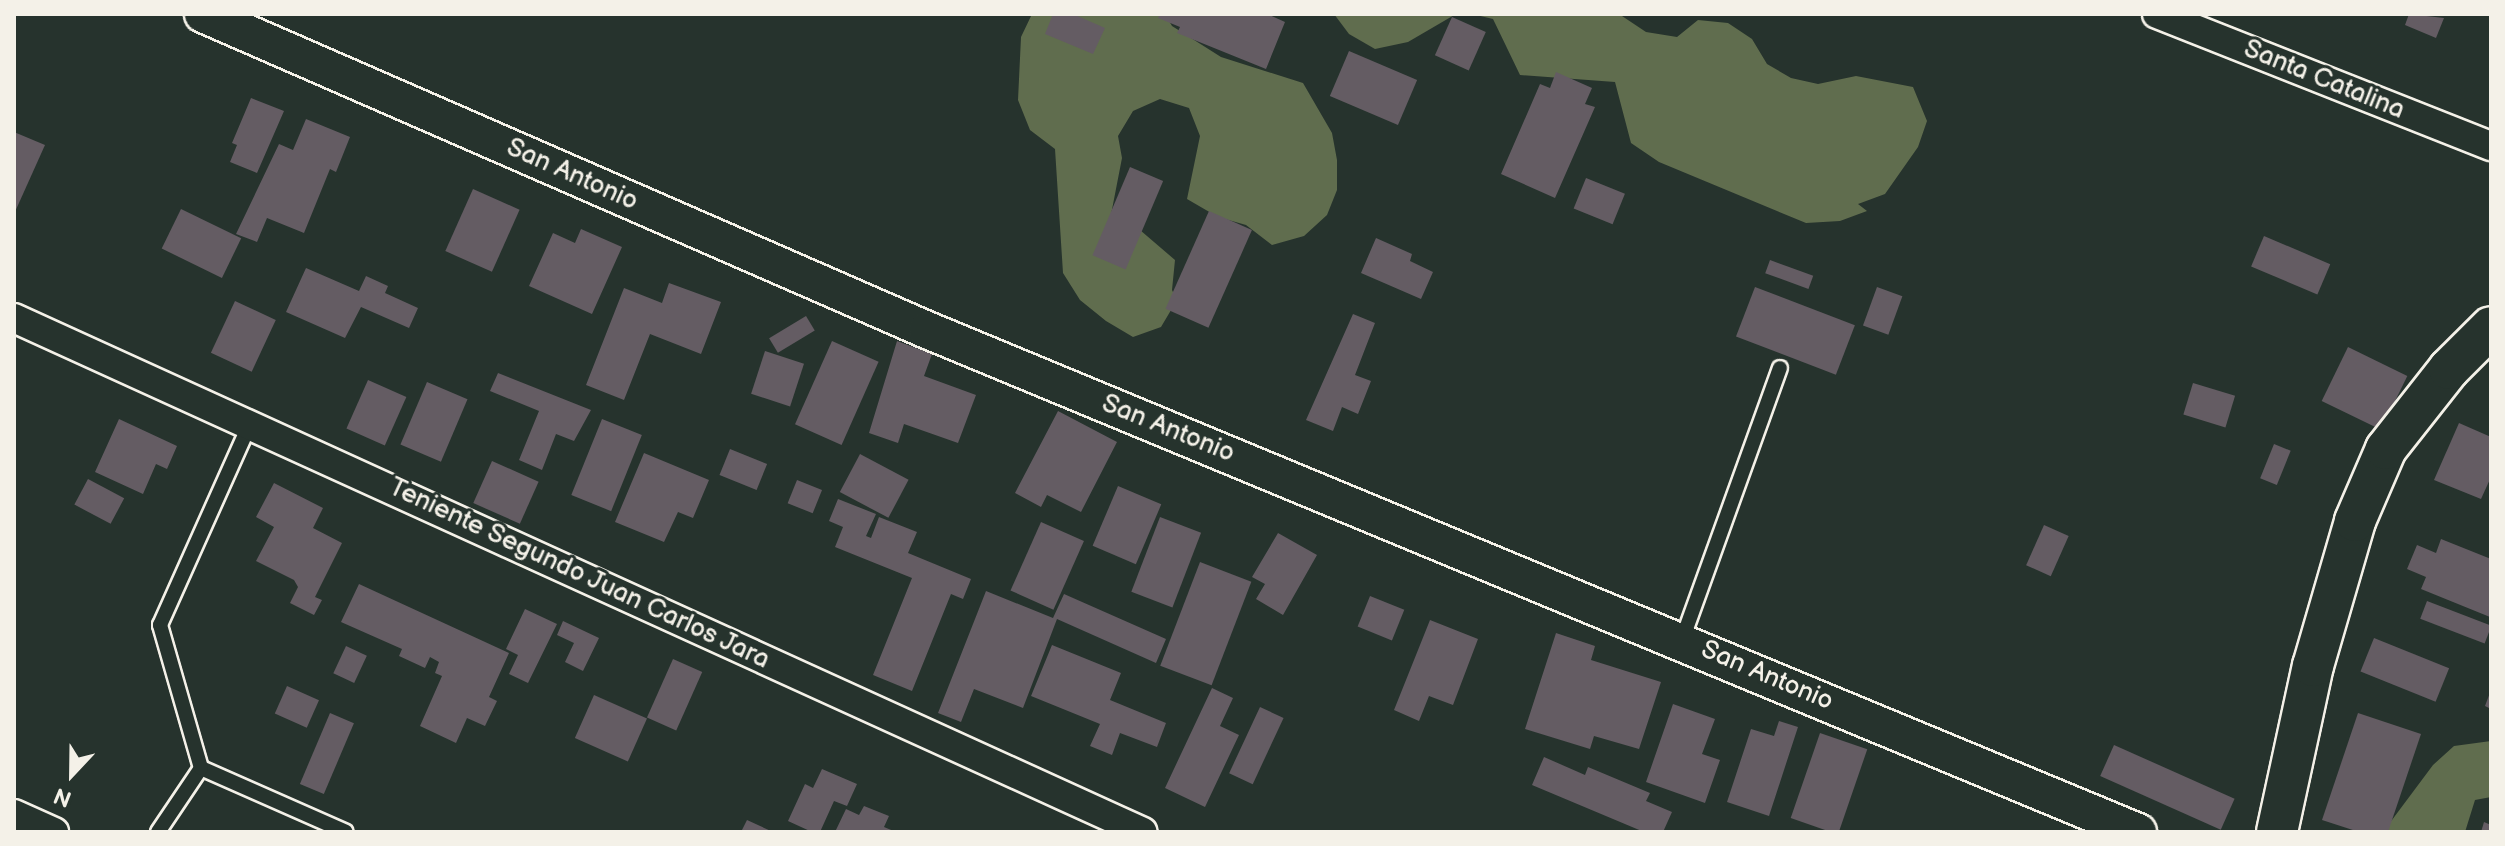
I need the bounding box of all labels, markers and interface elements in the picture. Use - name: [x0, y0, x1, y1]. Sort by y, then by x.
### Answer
- street label: Santa Catalina: [2239, 34, 2409, 126]
- street label: San Antonio: [502, 132, 642, 218]
- street label: San Antonio: [1097, 388, 1239, 470]
- street label: Teniente Segundo Juan Carlos Jara: [382, 471, 776, 677]
- street label: San Antonio: [1696, 634, 1838, 718]
- north arrow: [32, 734, 112, 814]
- text: N: [50, 781, 76, 812]

